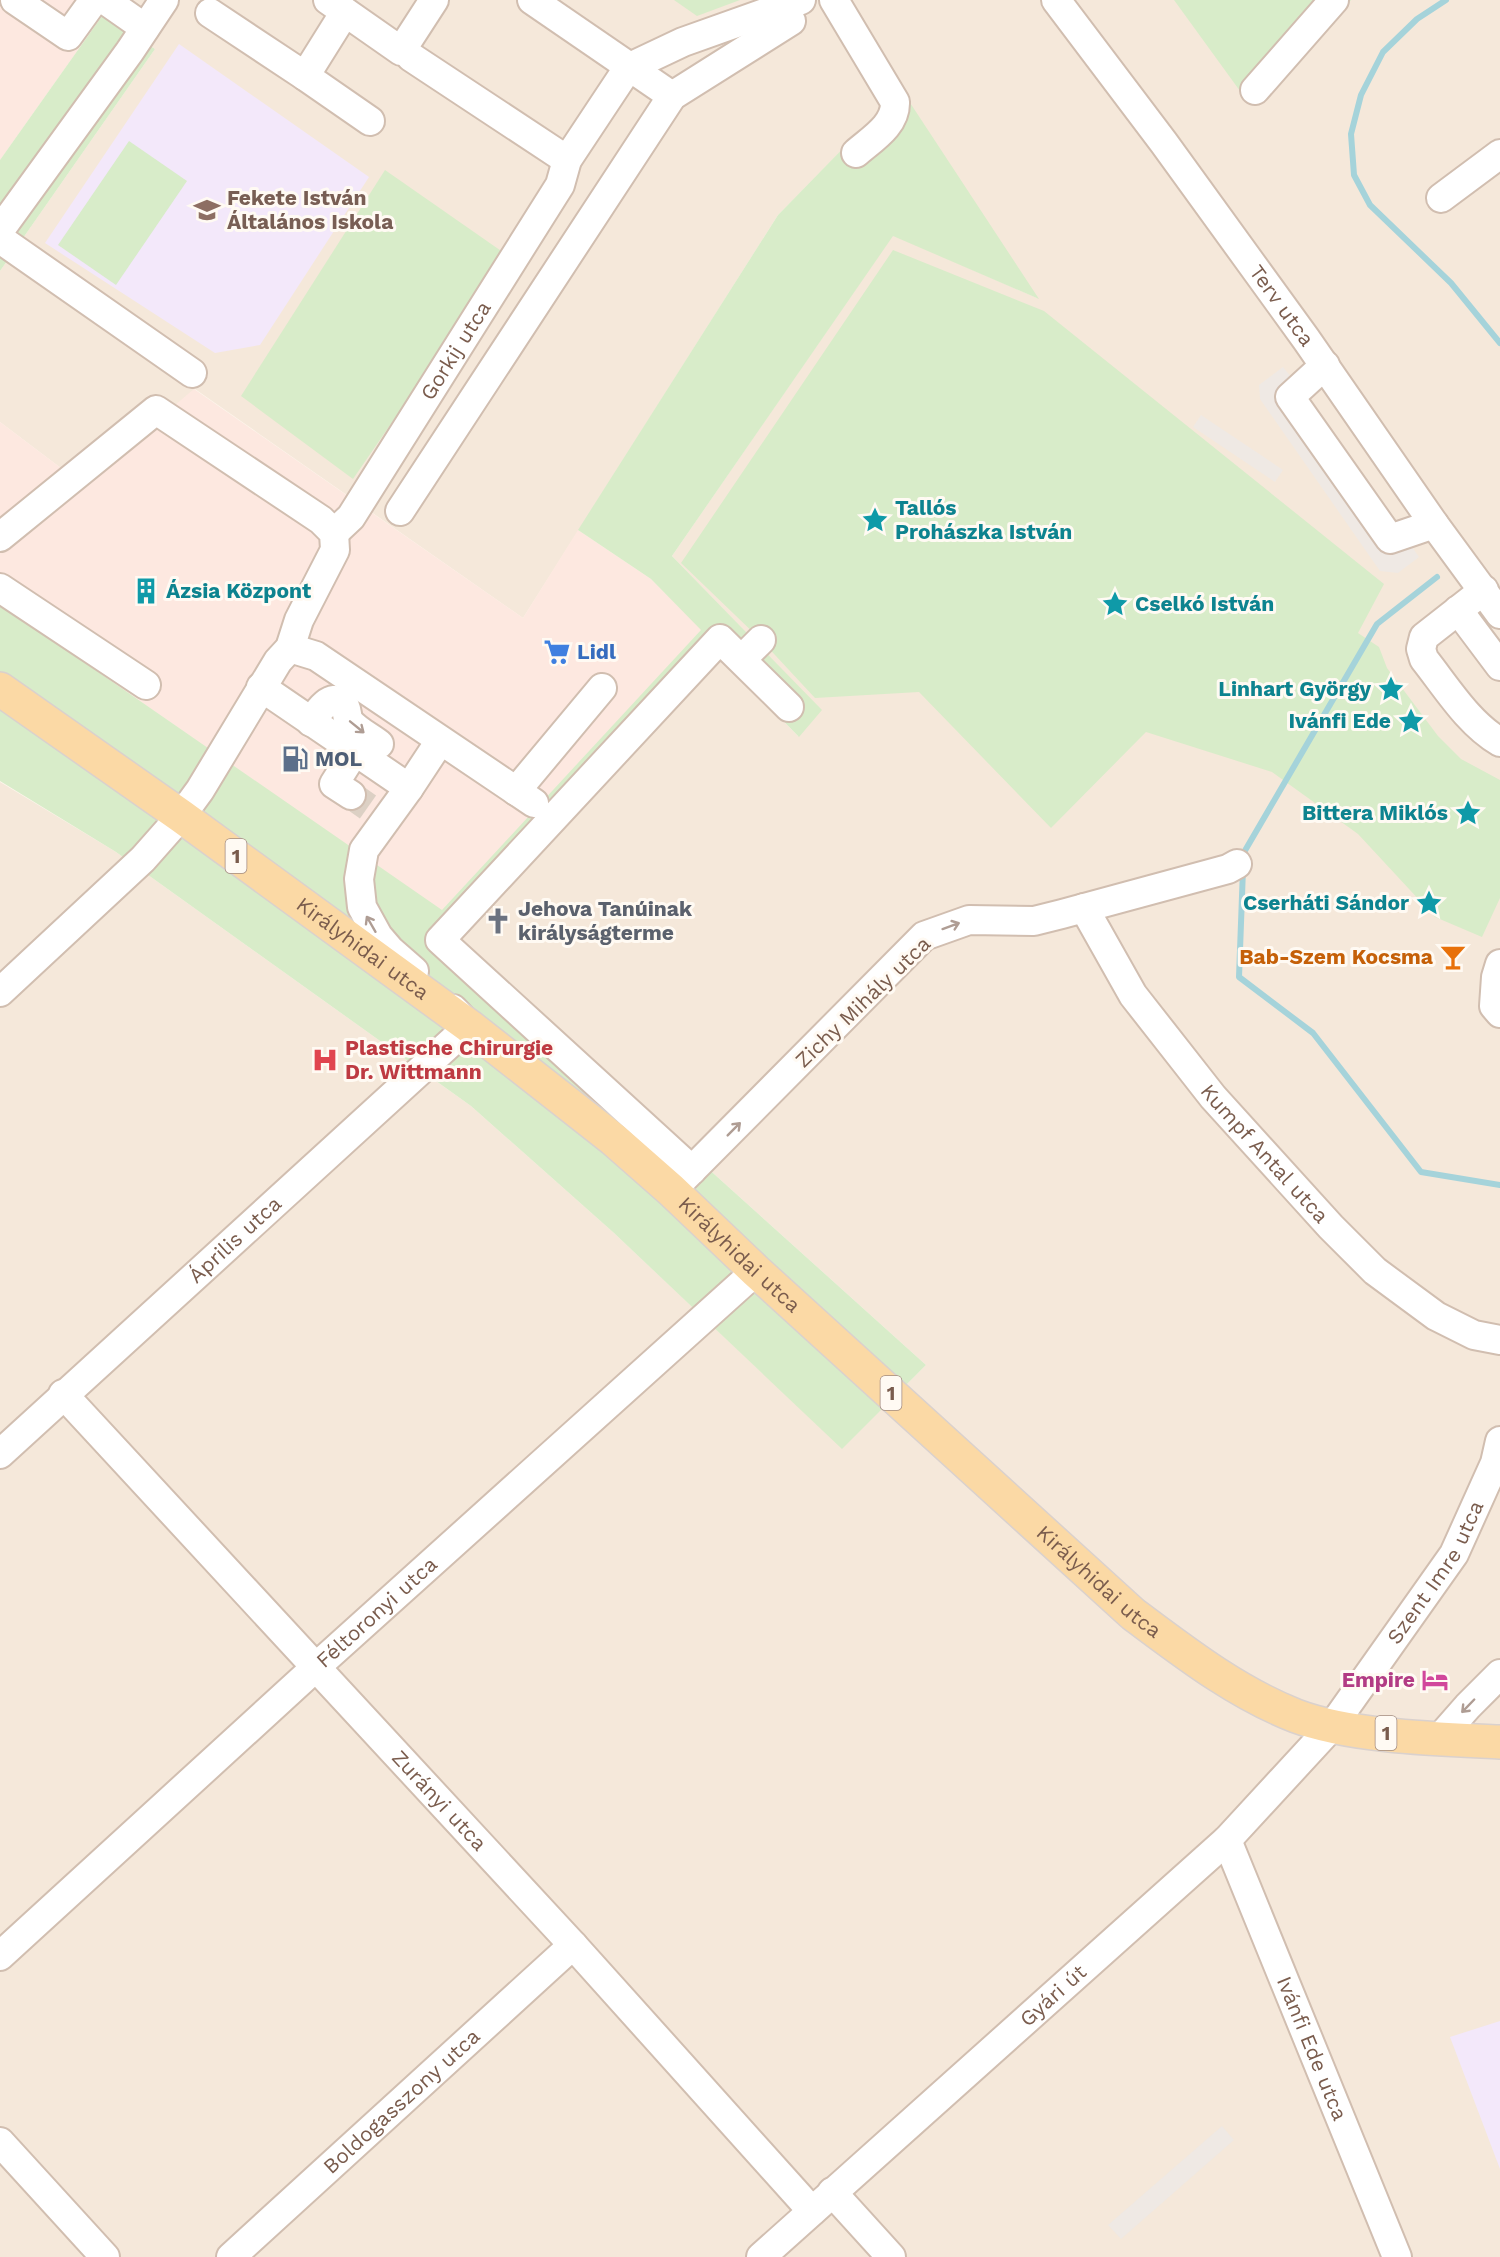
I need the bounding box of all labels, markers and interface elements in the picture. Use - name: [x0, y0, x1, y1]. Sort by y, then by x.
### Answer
- place label: Fekete István Általános Iskola: [227, 185, 394, 234]
- school or university icon: Fekete István Általános Iskola: [192, 195, 222, 225]
- street label: Terv utca: [1244, 260, 1320, 351]
- street label: Gorkij utca: [415, 296, 496, 404]
- place label: Tallós Prohászka István: [895, 495, 1072, 544]
- place icon: Tallós Prohászka István: [860, 505, 890, 535]
- building icon: Ázsia Központ: [131, 576, 161, 606]
- place label: Ázsia Központ: [166, 578, 311, 603]
- place icon: Cselkó István: [1100, 589, 1130, 619]
- place label: Cselkó István: [1135, 591, 1274, 616]
- supermarket icon: Lidl: [542, 637, 572, 667]
- place label: Lidl: [577, 639, 616, 664]
- place icon: Linhart György: [1376, 674, 1406, 704]
- place label: Linhart György: [1218, 676, 1371, 701]
- place icon: Ivánfi Ede: [1396, 706, 1426, 736]
- place label: Ivánfi Ede: [1288, 708, 1391, 733]
- one-way arrow: [349, 720, 365, 733]
- fuel station icon: MOL: [280, 744, 310, 774]
- place label: MOL: [315, 746, 363, 771]
- place icon: Bittera Miklós: [1453, 798, 1483, 828]
- place label: Bittera Miklós: [1302, 800, 1448, 825]
- road number: 1: [226, 839, 246, 873]
- place icon: Cserháti Sándor: [1414, 888, 1444, 918]
- place label: Cserháti Sándor: [1243, 890, 1409, 915]
- street label: Királyhidai utca: [292, 891, 434, 1005]
- place label: Jehova Tanúinak királyságterme: [518, 896, 693, 945]
- church icon: Jehova Tanúinak királyságterme: [483, 906, 513, 936]
- one-way arrow: [365, 916, 377, 933]
- one-way arrow: [942, 920, 960, 931]
- street label: Zichy Mihály utca: [790, 931, 935, 1072]
- bar icon: Bab-Szem Kocsma: [1438, 942, 1468, 972]
- place label: Bab-Szem Kocsma: [1239, 944, 1434, 969]
- place label: Plastische Chirurgie Dr. Wittmann: [345, 1035, 553, 1084]
- hospital icon: Plastische Chirurgie Dr. Wittmann: [310, 1045, 340, 1075]
- street label: Kumpf Antal utca: [1196, 1079, 1334, 1228]
- one-way arrow: [726, 1121, 741, 1136]
- street label: Április utca: [183, 1191, 286, 1288]
- street label: Királyhidai utca: [674, 1191, 806, 1318]
- road number: 1: [880, 1376, 902, 1410]
- street label: Szent Imre utca: [1381, 1497, 1488, 1649]
- street label: Királyhidai utca: [1032, 1520, 1167, 1643]
- street label: Féltoronyi utca: [311, 1551, 442, 1673]
- hotel icon: Empire: [1420, 1665, 1450, 1695]
- place label: Empire: [1342, 1667, 1415, 1692]
- one-way arrow: [1461, 1698, 1476, 1713]
- road number: 1: [1376, 1716, 1396, 1750]
- street label: Zurányi utca: [387, 1745, 492, 1856]
- street label: Gyári út: [1014, 1959, 1091, 2031]
- street label: Ivánfi Ede utca: [1272, 1972, 1353, 2124]
- street label: Boldogasszony utca: [318, 2023, 485, 2179]

